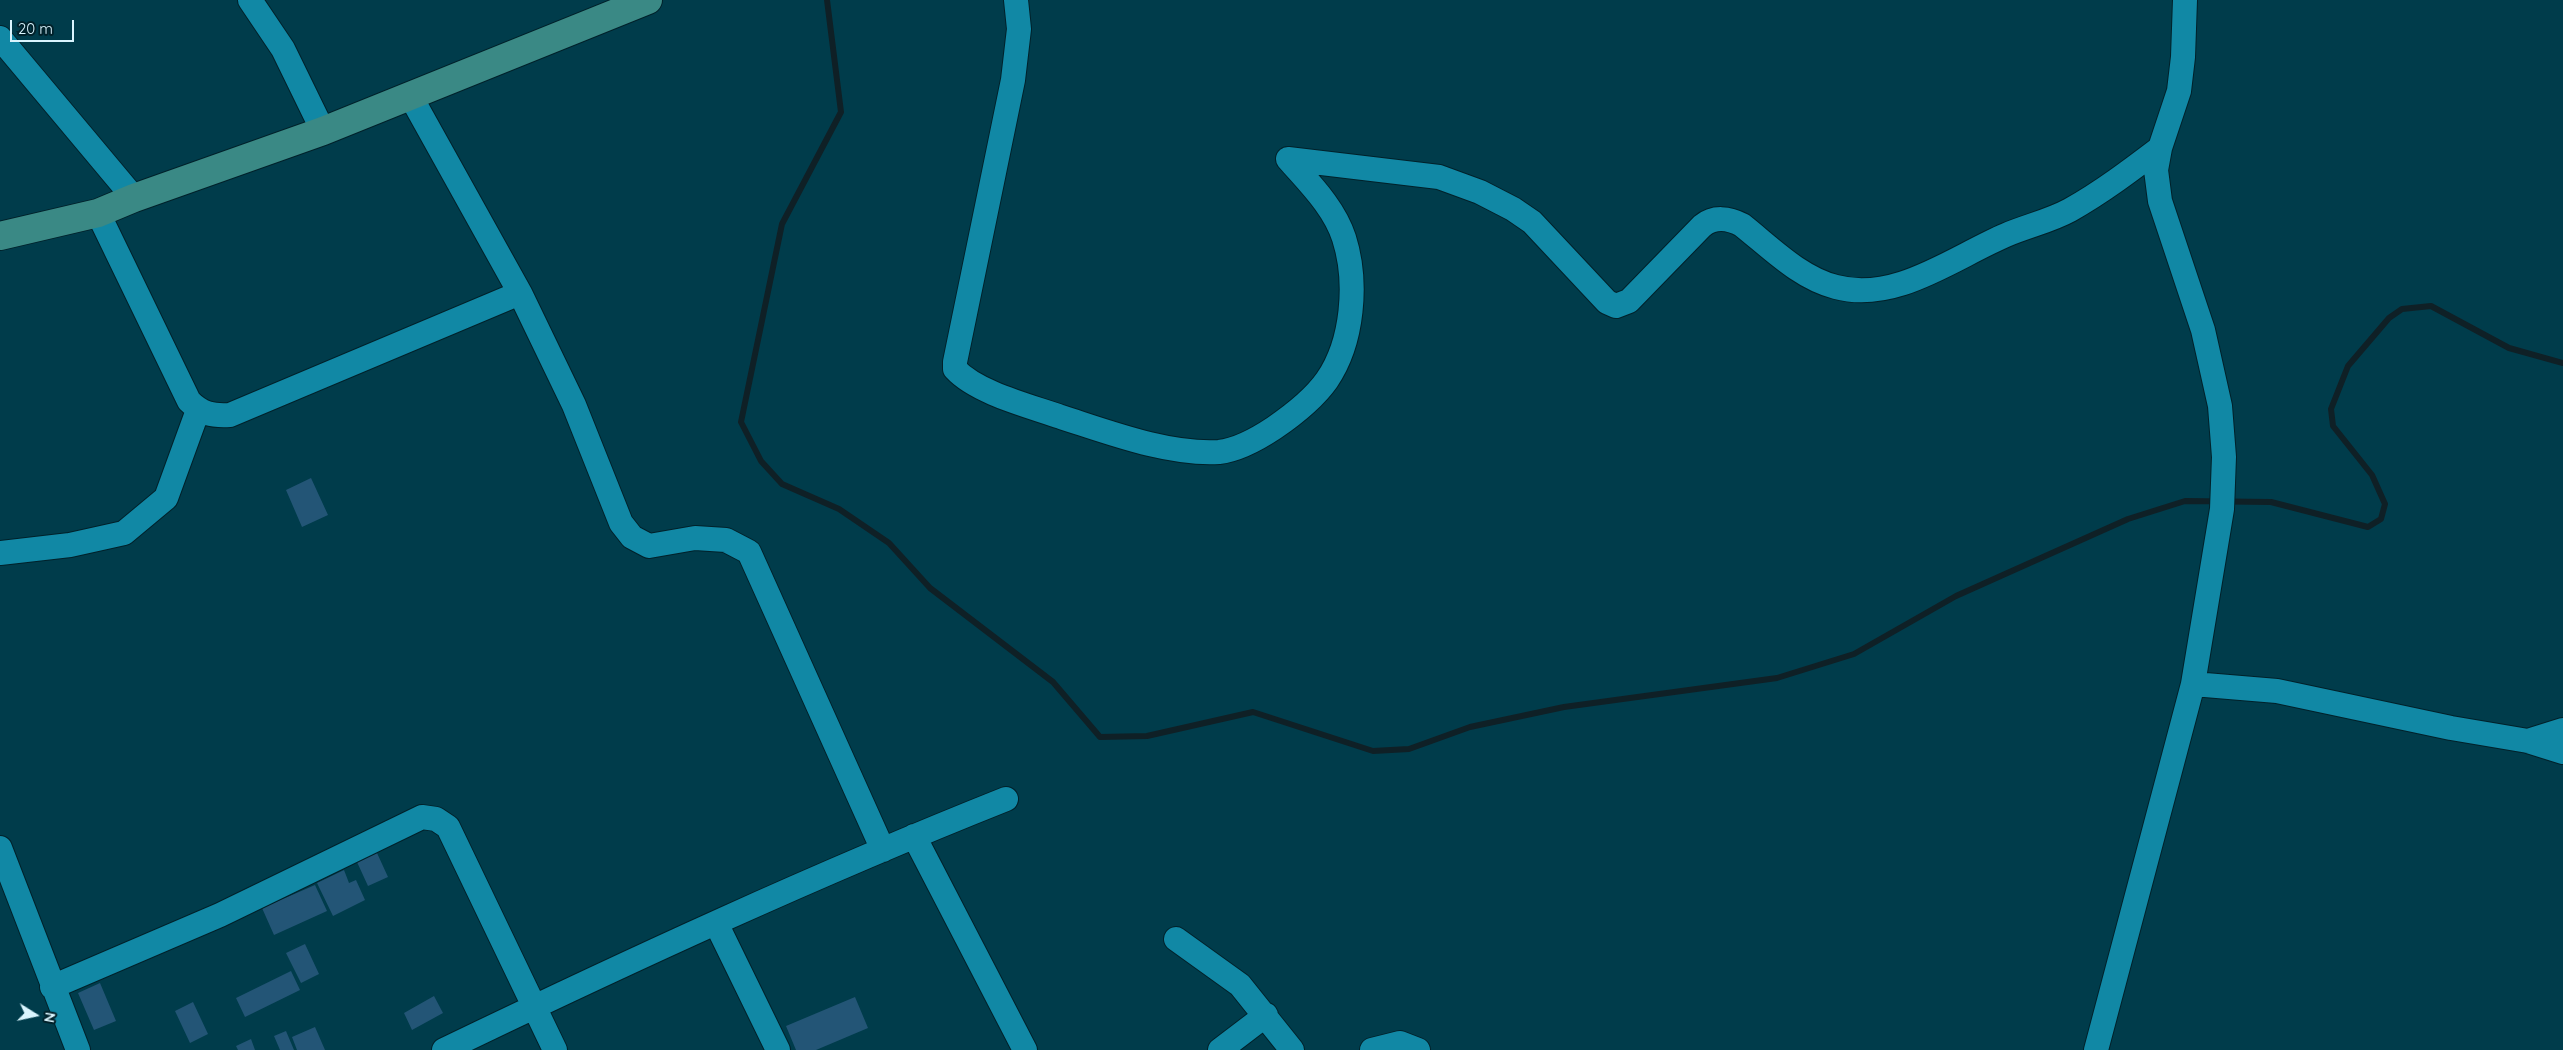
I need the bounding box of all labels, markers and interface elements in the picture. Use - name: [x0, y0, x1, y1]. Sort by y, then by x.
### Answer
- scale bar: [12, 10, 76, 42]
- text: 20 m: [18, 19, 53, 38]
- north arrow: [10, 990, 60, 1040]
- text: N: [40, 1011, 60, 1024]

